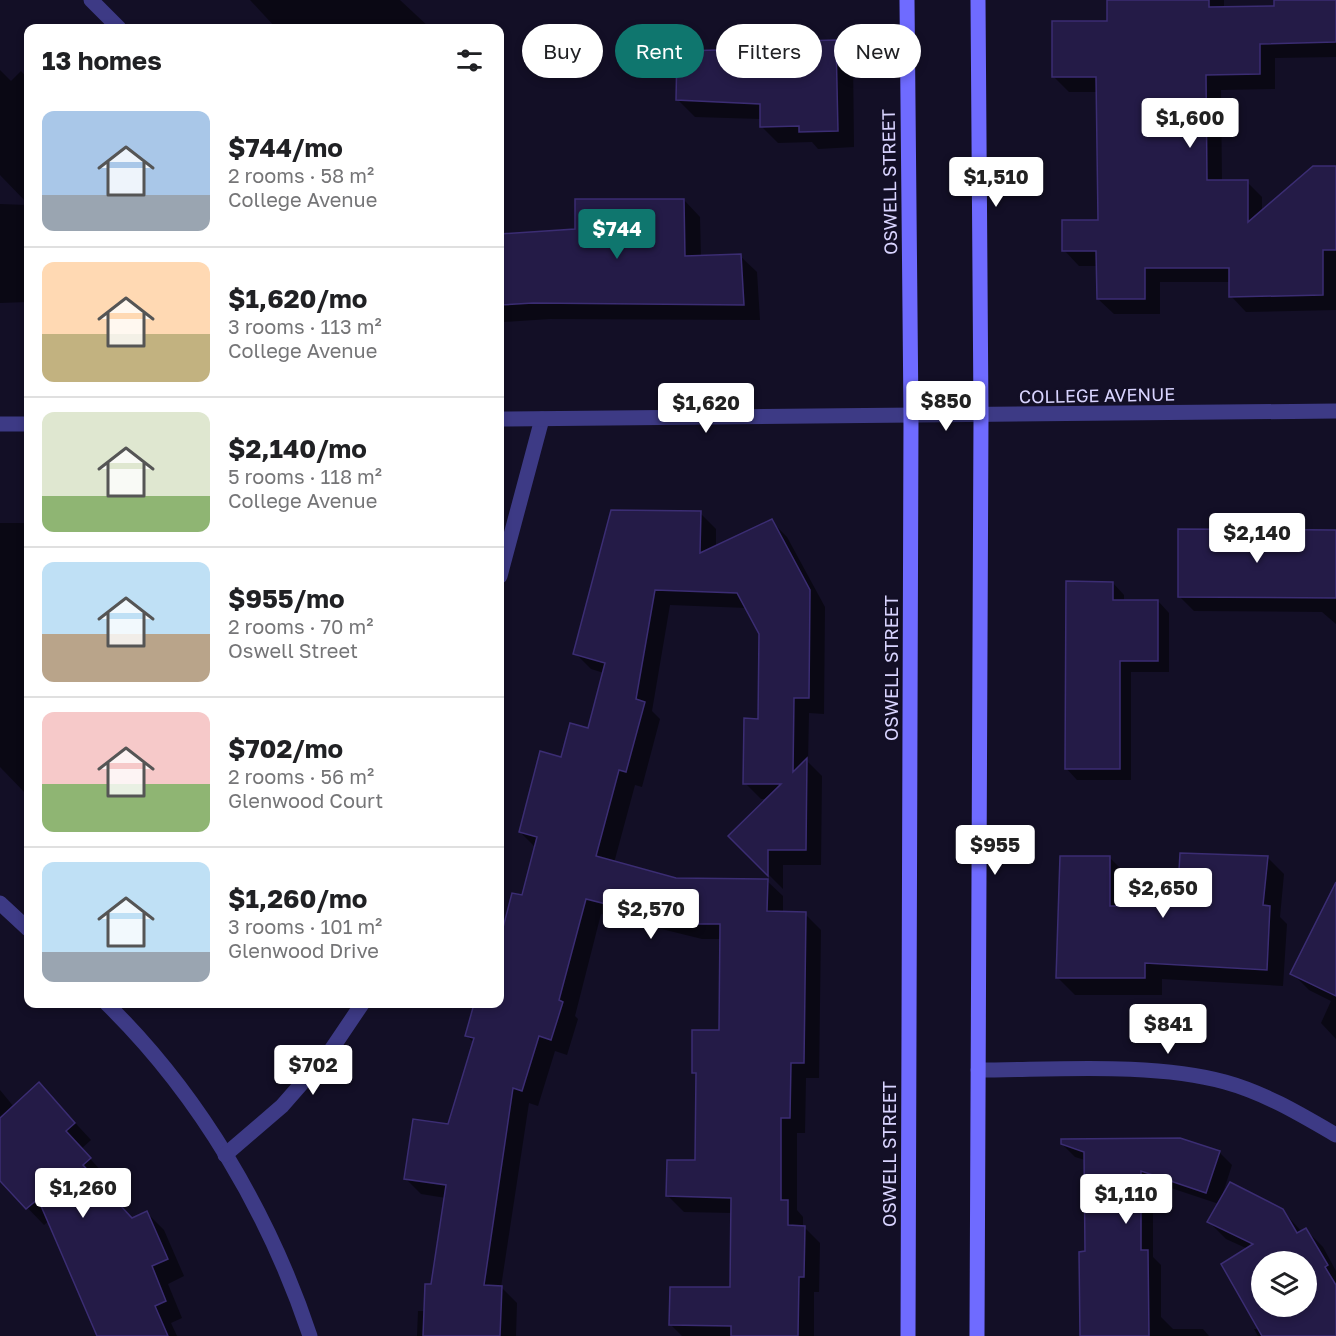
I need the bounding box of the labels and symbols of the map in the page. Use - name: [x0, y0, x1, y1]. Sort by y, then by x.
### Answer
- pin: $1,600: [1141, 98, 1239, 149]
- street label: OSWELL STREET: [877, 109, 901, 255]
- pin: $1,510: [947, 157, 1045, 208]
- pin: $744: [581, 209, 653, 260]
- pin: $850: [910, 381, 982, 432]
- pin: $1,620: [657, 383, 755, 434]
- street label: COLLEGE AVENUE: [1019, 383, 1175, 407]
- pin: $2,140: [1208, 513, 1306, 564]
- street label: OSWELL STREET: [880, 595, 902, 741]
- pin: $955: [959, 825, 1031, 876]
- pin: $2,650: [1114, 868, 1212, 919]
- pin: $2,570: [602, 889, 700, 940]
- pin: $841: [1132, 1004, 1204, 1055]
- pin: $702: [277, 1045, 349, 1096]
- street label: OSWELL STREET: [878, 1081, 900, 1227]
- pin: $1,260: [34, 1168, 132, 1219]
- pin: $1,110: [1077, 1174, 1175, 1225]

